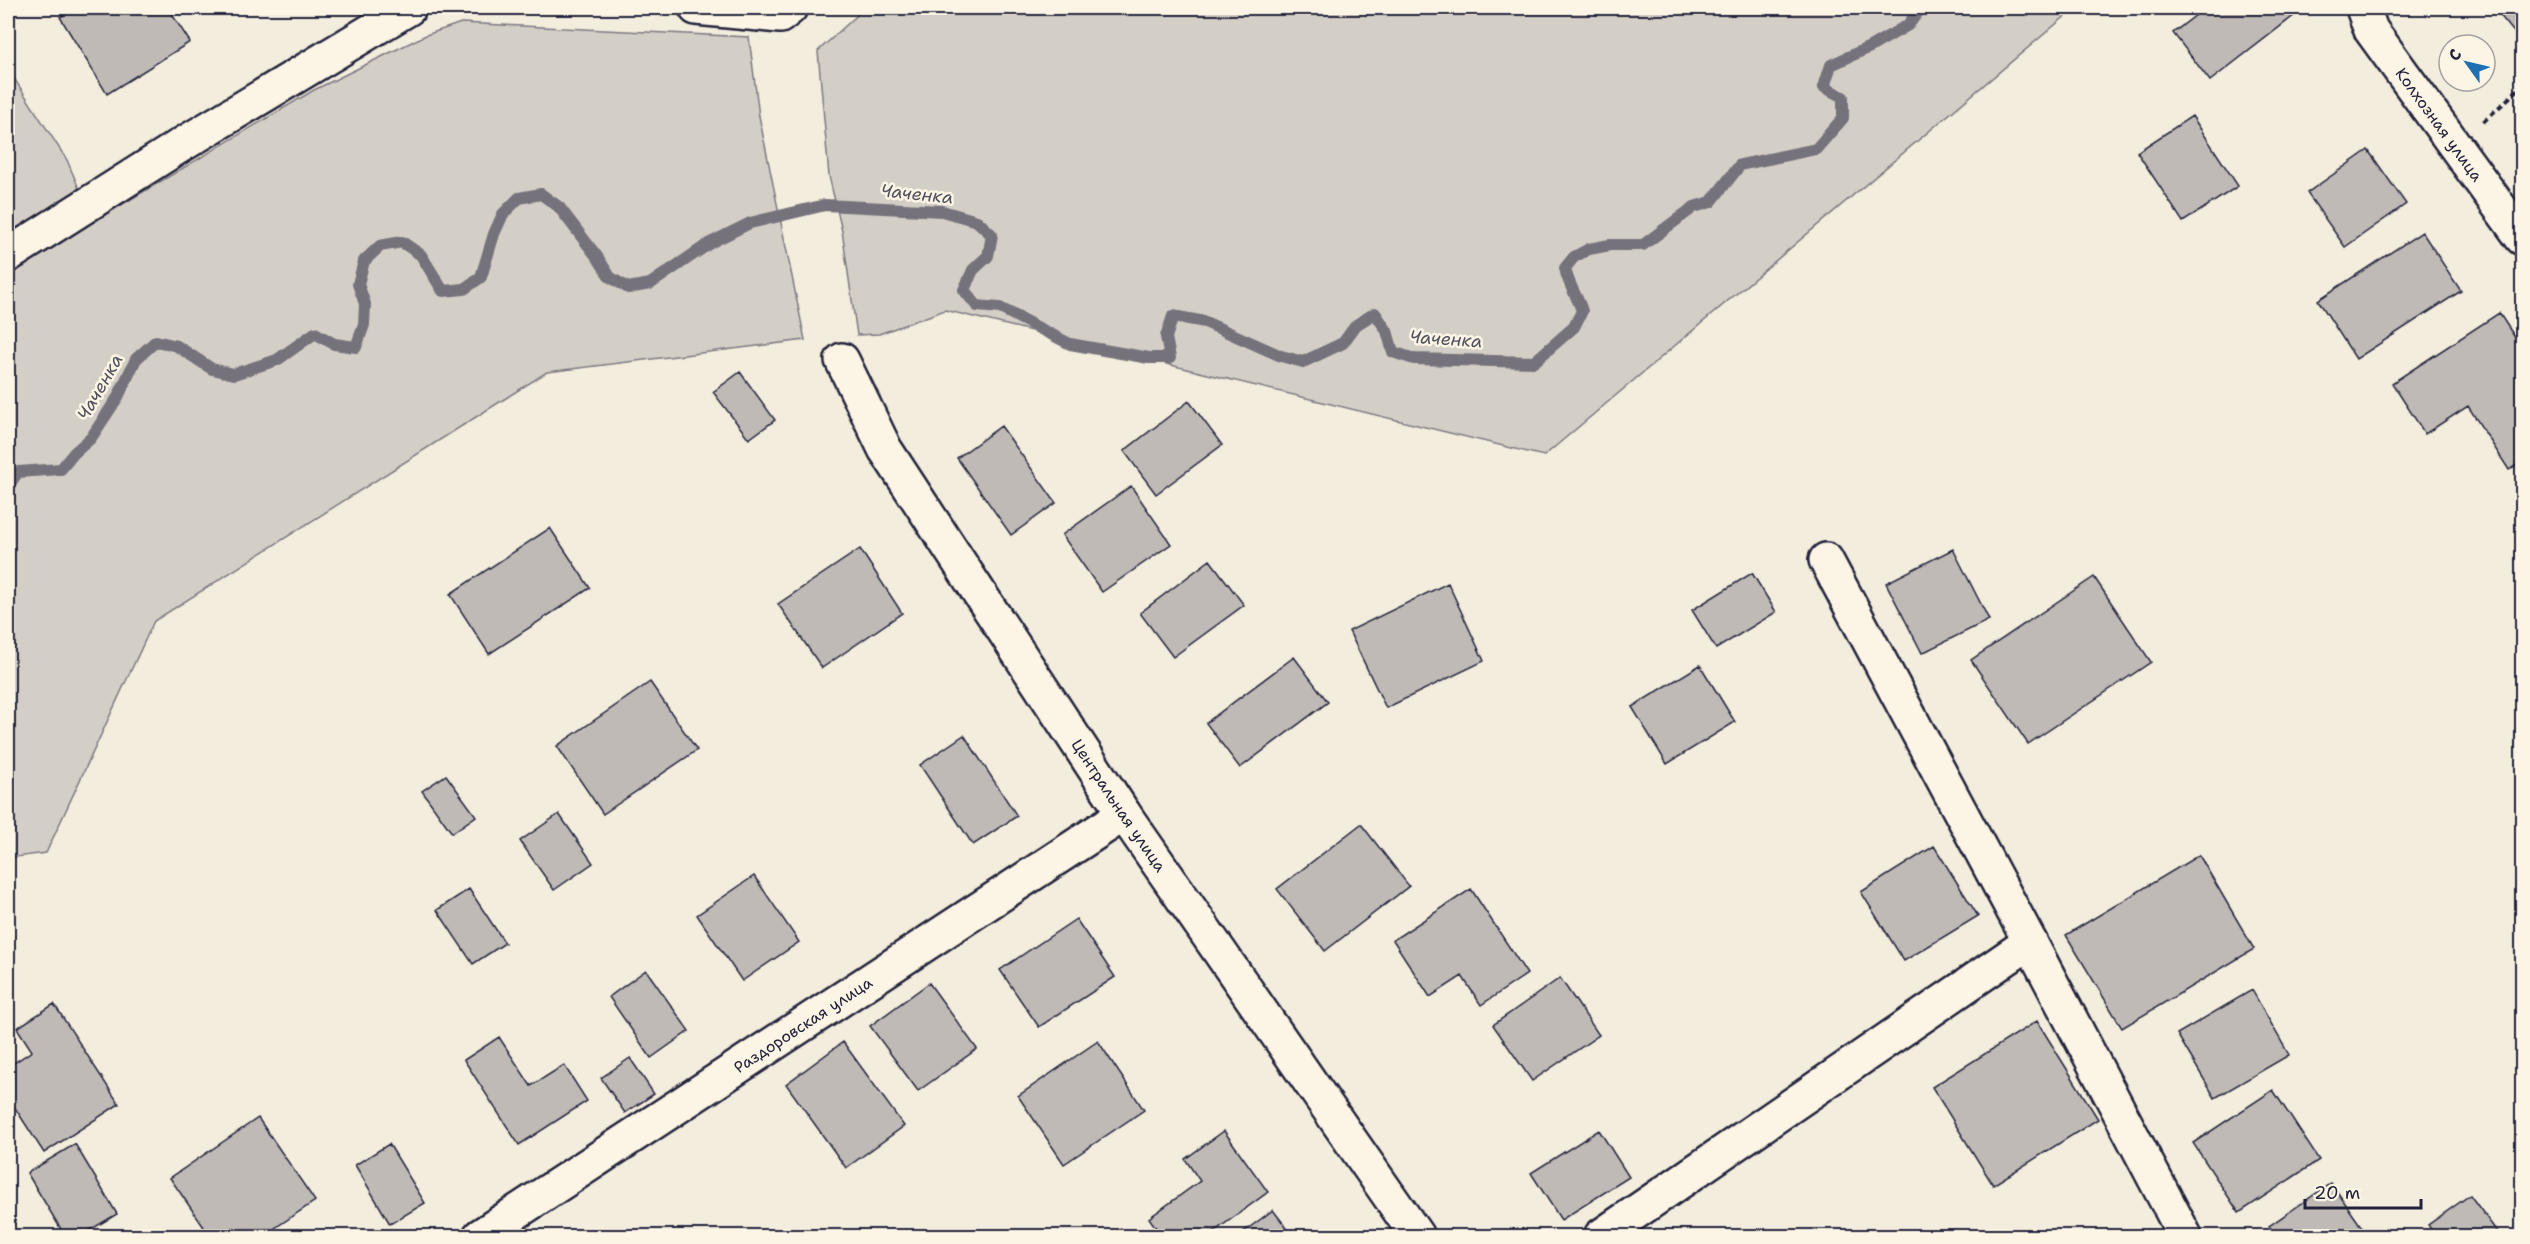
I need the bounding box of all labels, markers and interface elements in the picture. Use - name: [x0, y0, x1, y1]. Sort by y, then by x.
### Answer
- north arrow: [2437, 33, 2497, 93]
- text: С: [2444, 45, 2467, 65]
- street label: Колхозная улица: [2391, 63, 2488, 185]
- water label: Чаченка: [880, 178, 954, 210]
- water label: Чаченка: [1409, 324, 1483, 354]
- water label: Чаченка: [71, 349, 129, 425]
- street label: Центральная улица: [1067, 735, 1171, 876]
- street label: Раздоровская улица: [730, 971, 876, 1077]
- scale bar: [2305, 1172, 2420, 1210]
- text: 20 m: [2314, 1181, 2360, 1205]

